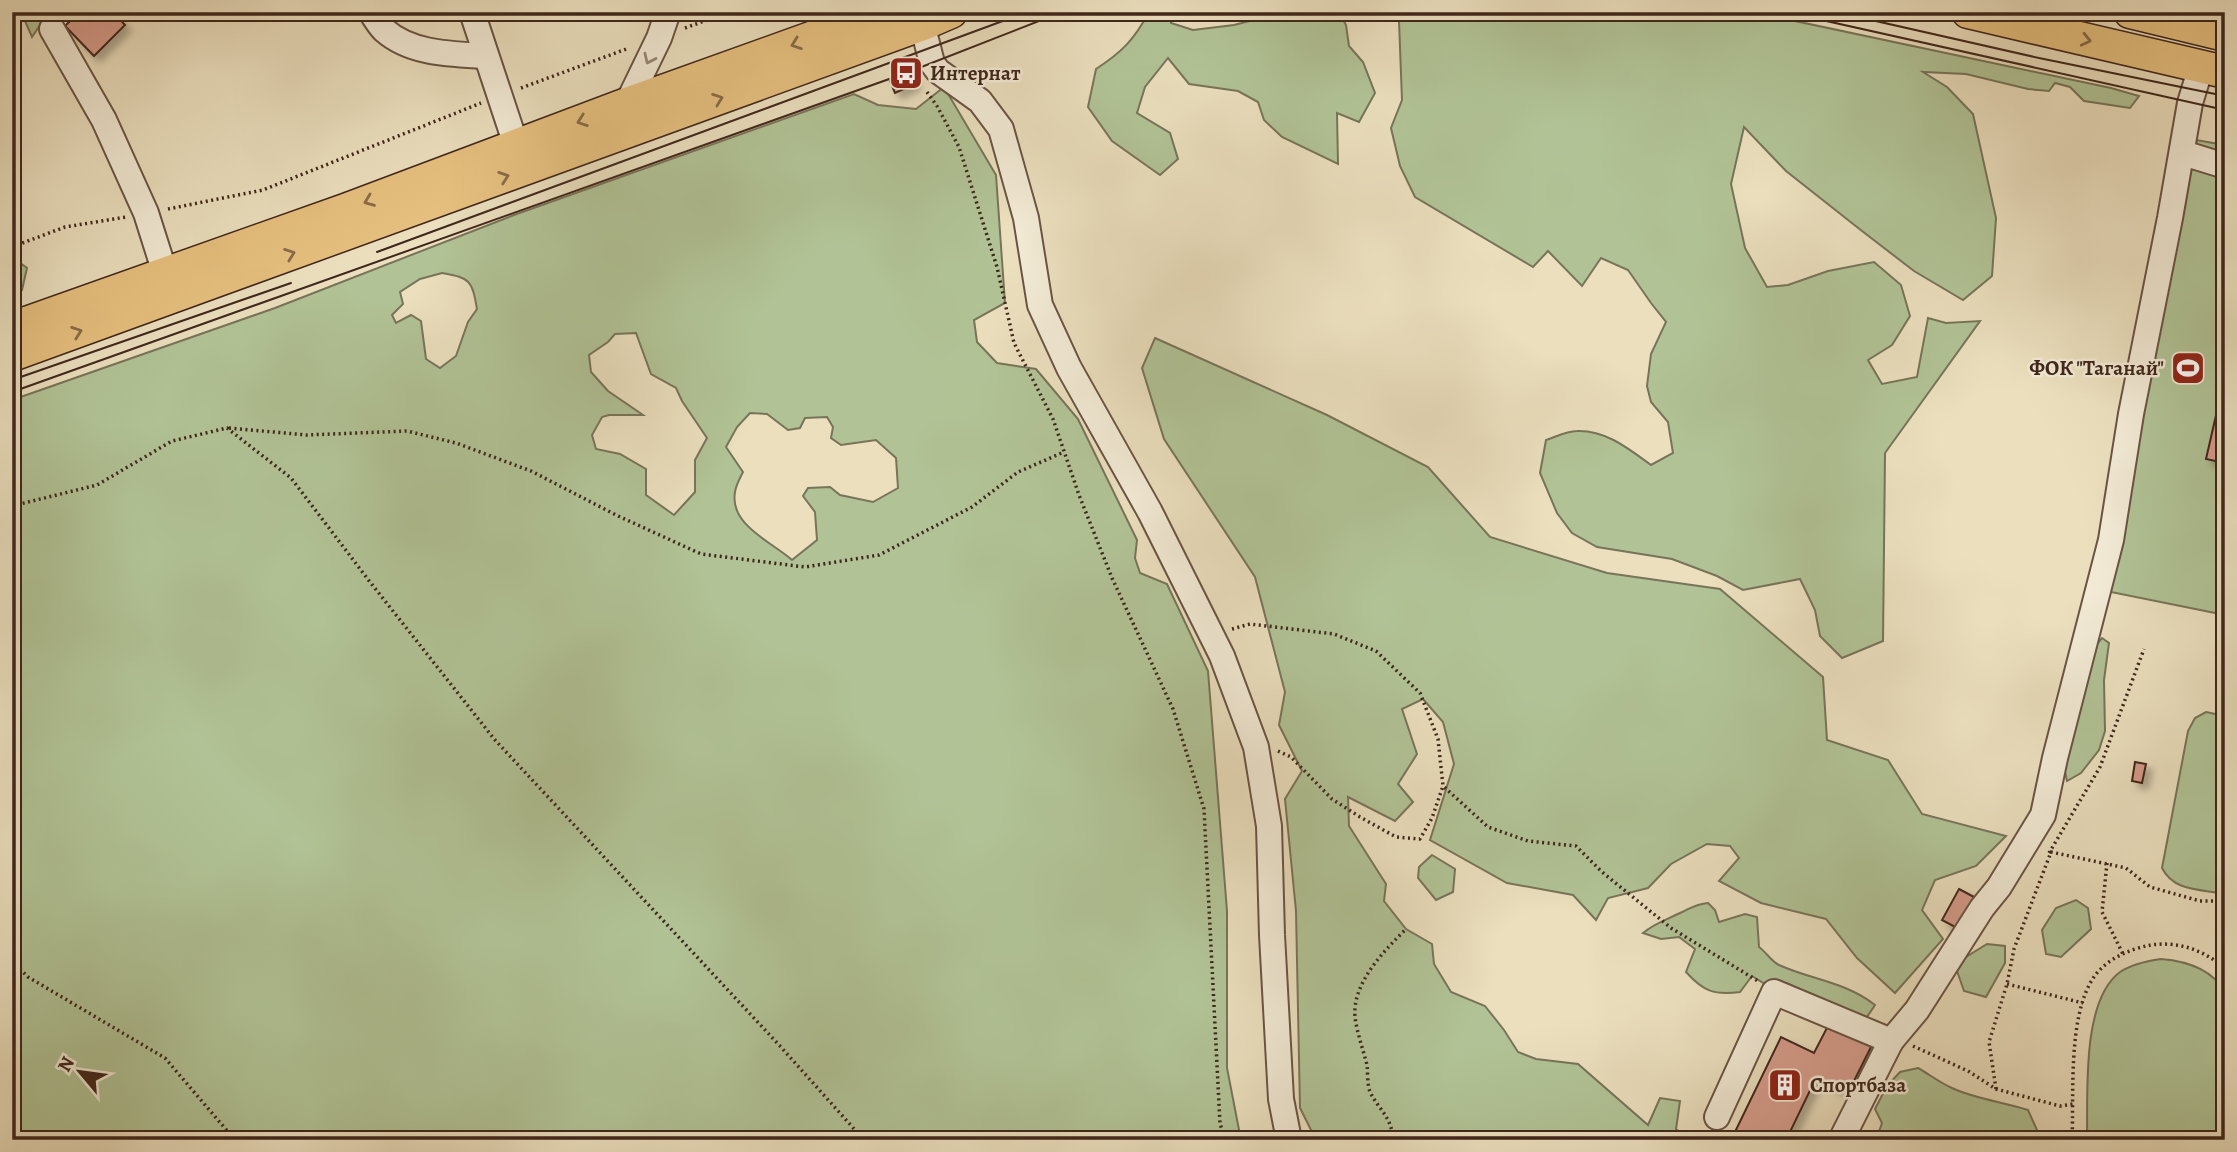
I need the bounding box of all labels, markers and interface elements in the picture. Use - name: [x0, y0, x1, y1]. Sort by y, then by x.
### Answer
- one-way arrow: [2080, 32, 2092, 46]
- one-way arrow: [790, 36, 802, 50]
- one-way arrow: [643, 52, 657, 64]
- bus stop icon: Интернат: [887, 54, 925, 92]
- place label: Интернат: [930, 59, 1021, 87]
- one-way arrow: [711, 93, 723, 107]
- one-way arrow: [576, 113, 588, 127]
- one-way arrow: [498, 171, 510, 185]
- one-way arrow: [363, 193, 375, 207]
- one-way arrow: [284, 248, 296, 262]
- one-way arrow: [70, 326, 82, 340]
- sports icon: ФОК "Таганай": [2169, 349, 2207, 387]
- place label: ФОК "Таганай": [2029, 354, 2164, 382]
- north arrow: [46, 1036, 116, 1106]
- text: N: [51, 1052, 81, 1077]
- building icon: Спортбаза: [1766, 1066, 1804, 1104]
- place label: Спортбаза: [1810, 1071, 1906, 1099]

